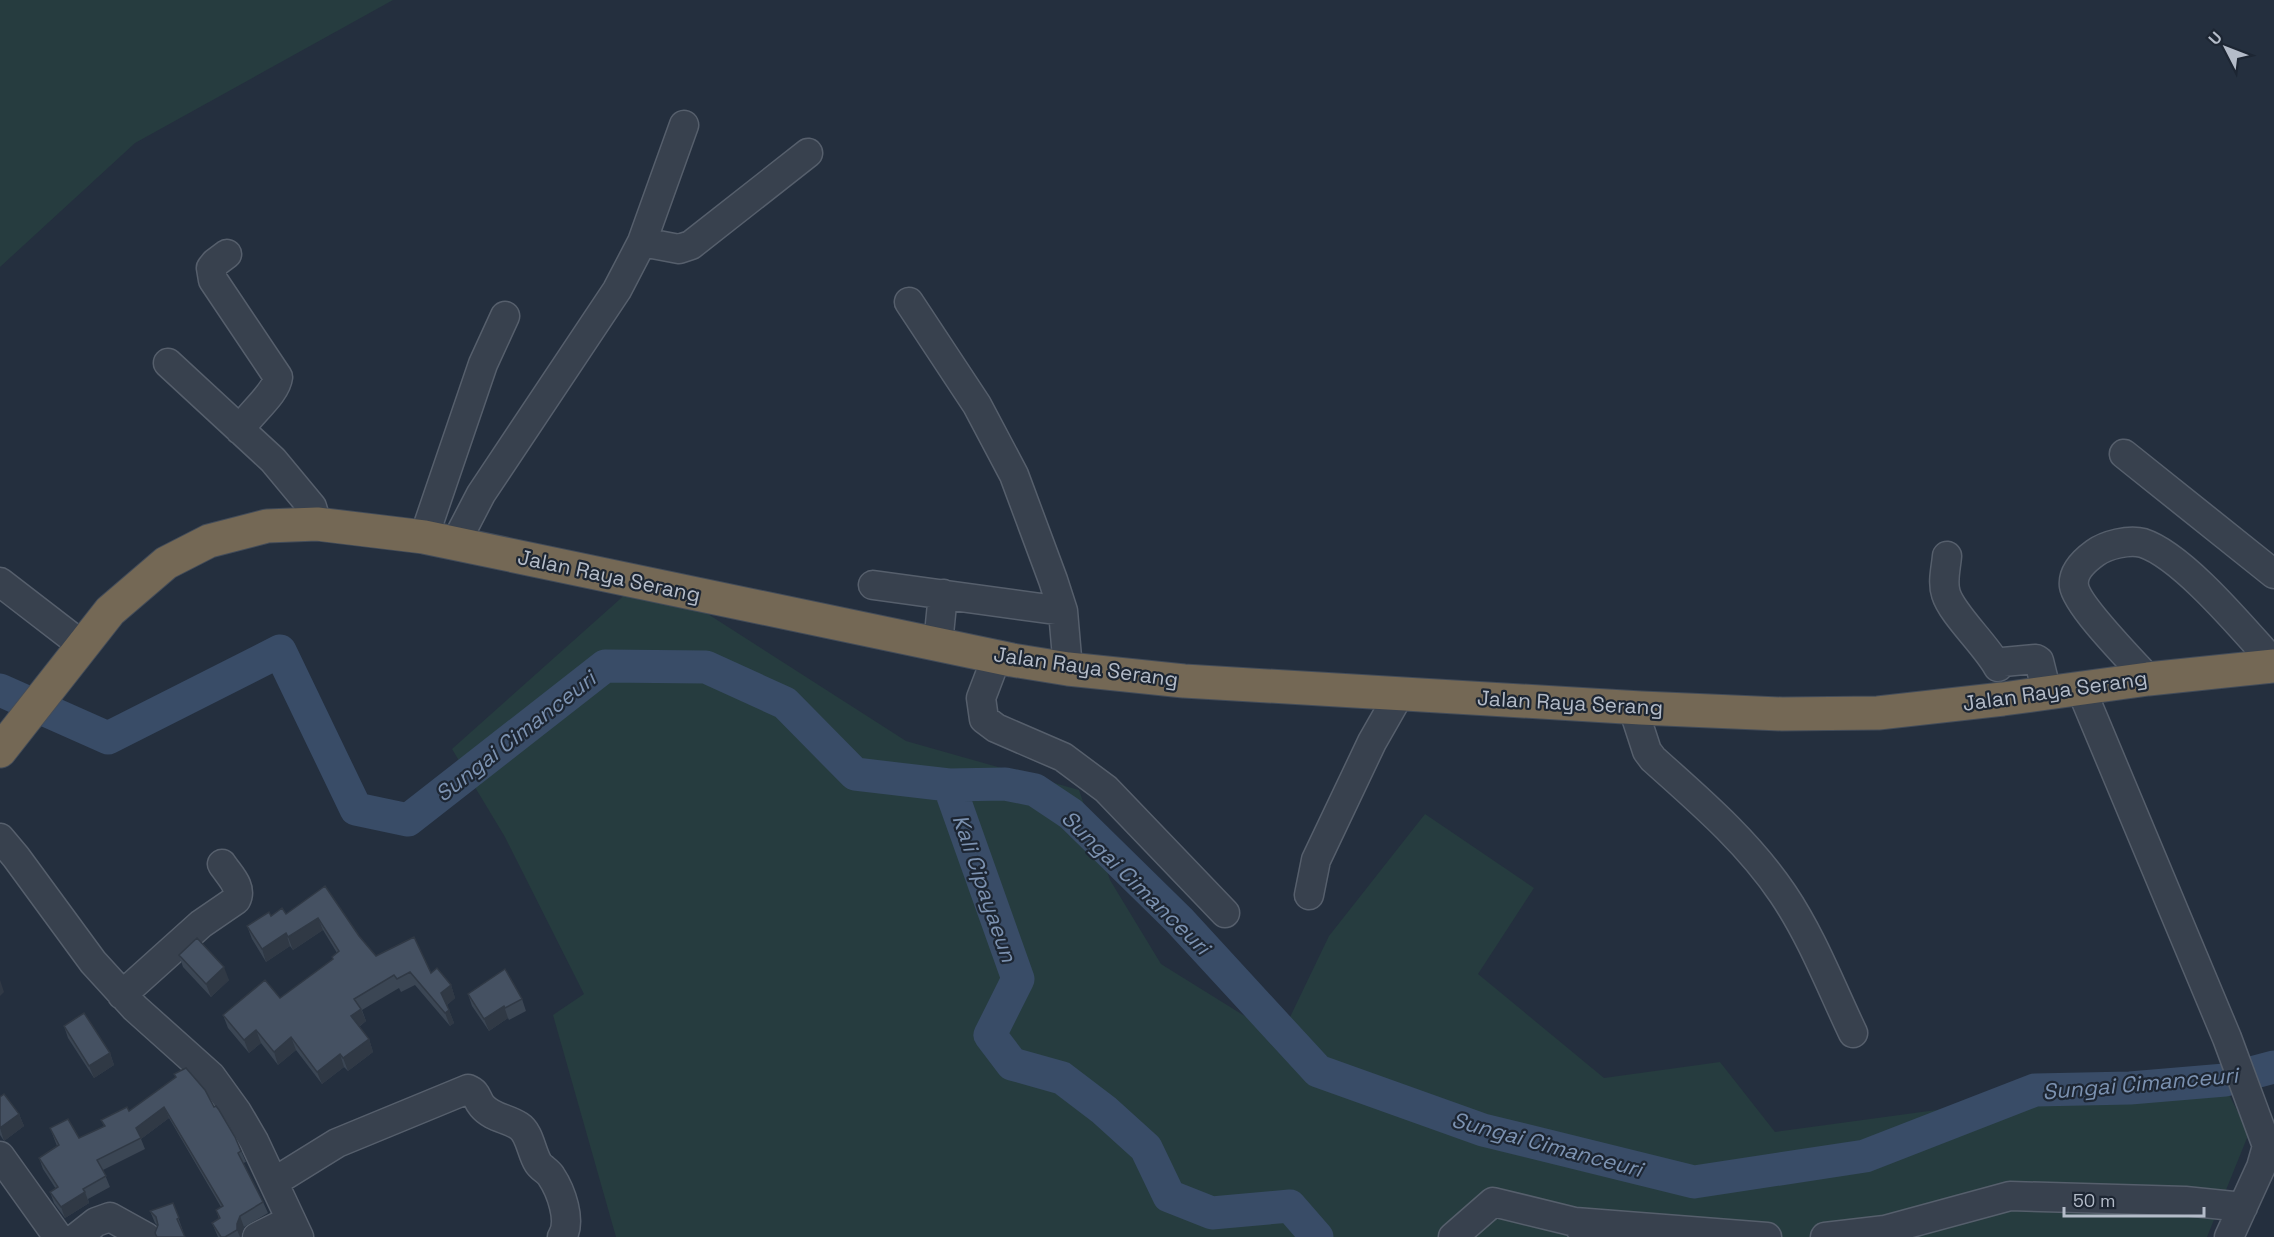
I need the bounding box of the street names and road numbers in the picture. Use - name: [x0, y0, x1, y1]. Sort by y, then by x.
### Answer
- street label: Jalan Raya Serang: [515, 543, 703, 608]
- street label: Jalan Raya Serang: [992, 640, 1180, 693]
- street label: Jalan Raya Serang: [1961, 664, 2149, 717]
- street label: Jalan Raya Serang: [1476, 684, 1664, 721]

